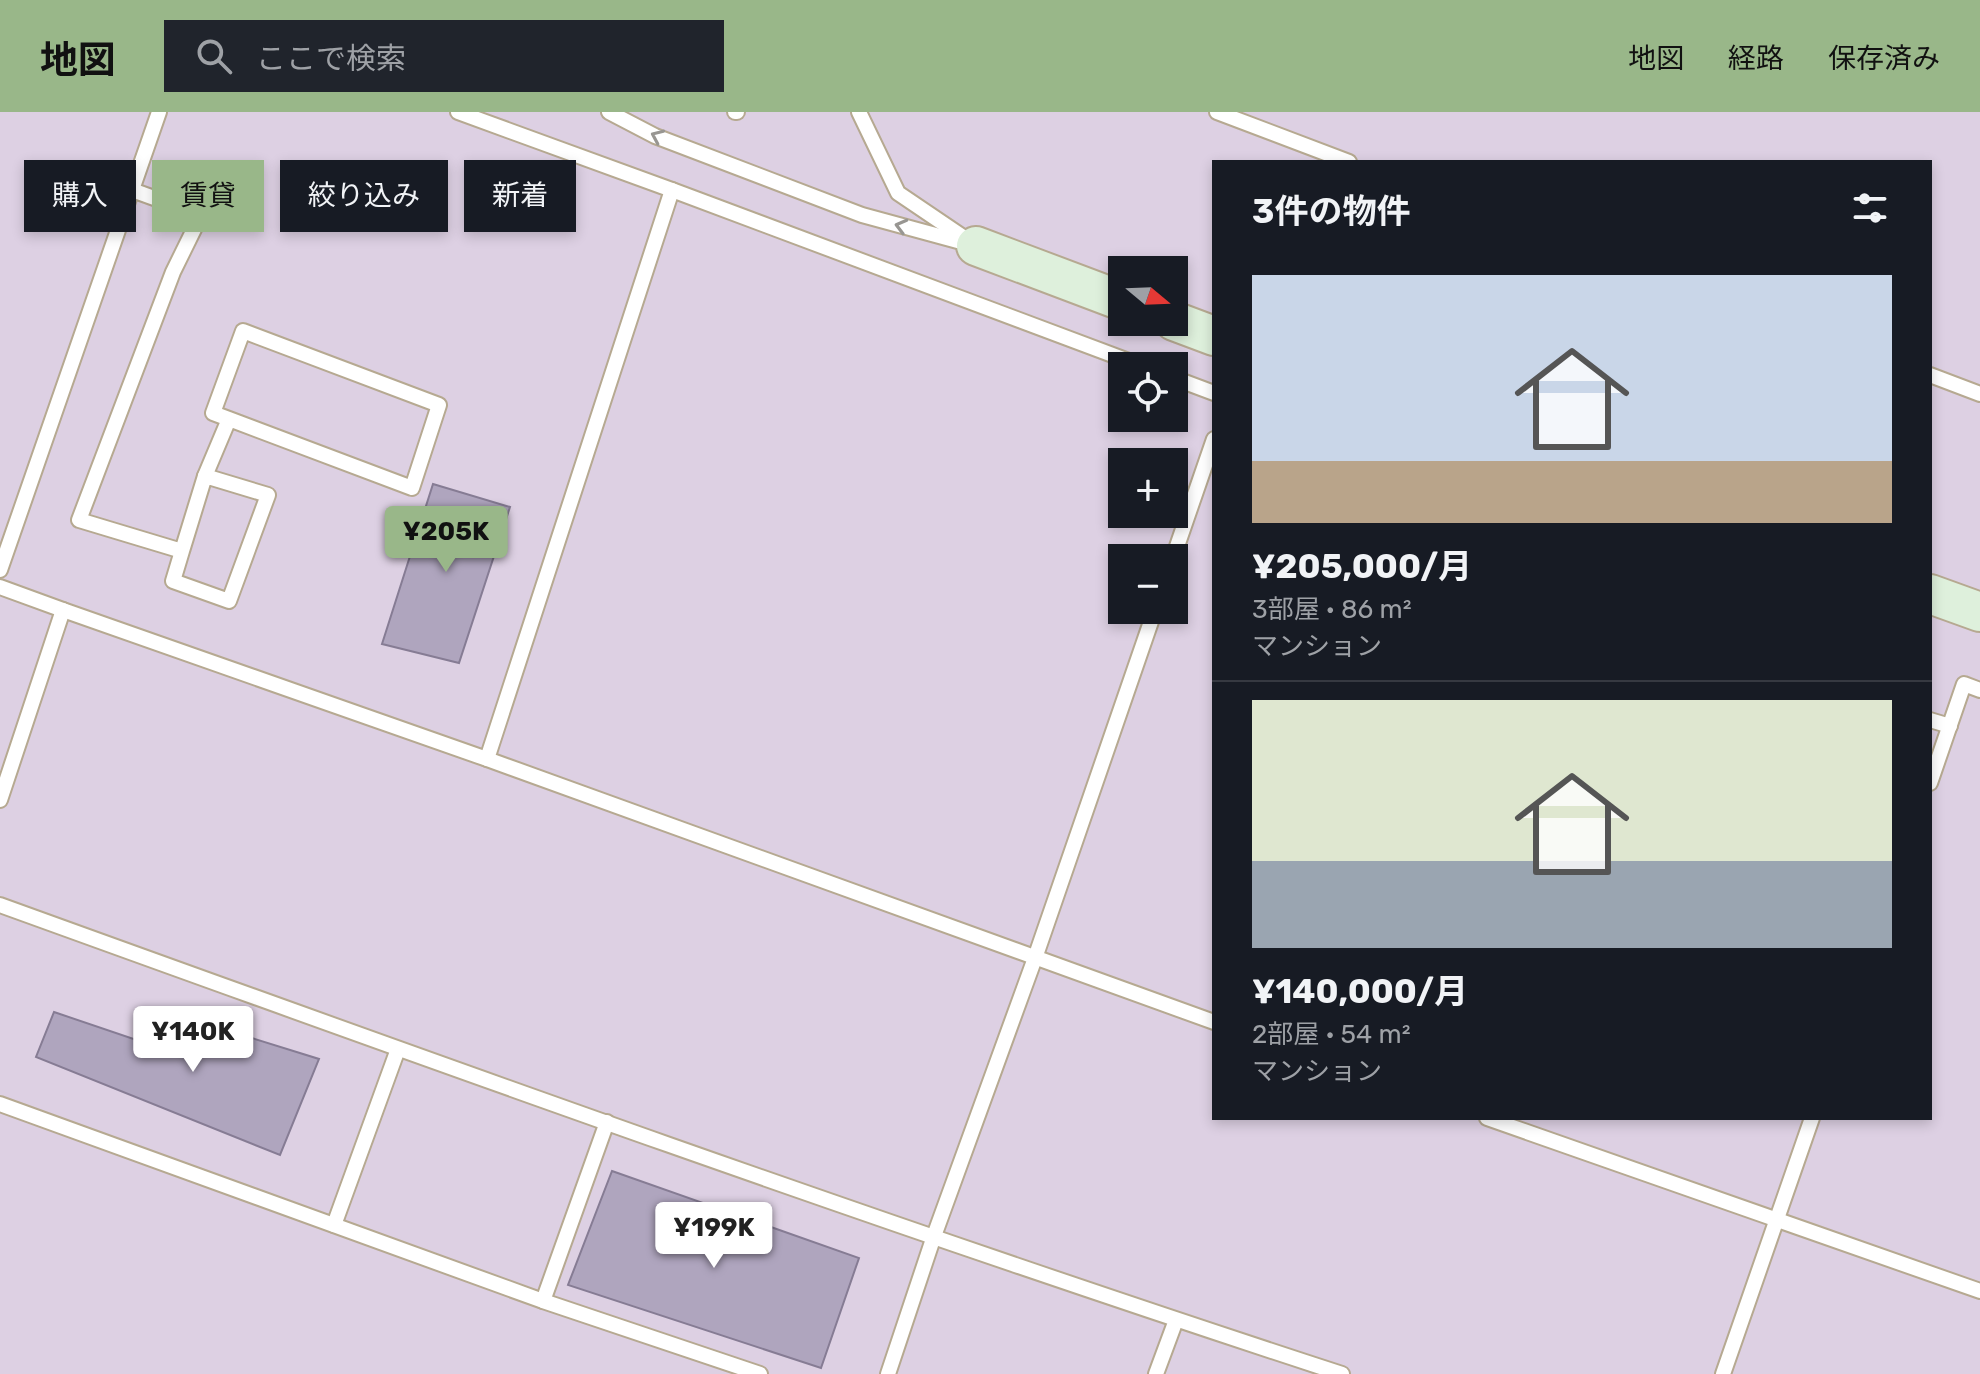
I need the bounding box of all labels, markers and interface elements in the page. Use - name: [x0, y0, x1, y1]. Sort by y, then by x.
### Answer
- search box: [164, 20, 724, 92]
- icon: search: [192, 34, 236, 78]
- text: 地図: [40, 37, 116, 83]
- text: ここで検索: [256, 41, 406, 77]
- text: 地図: [1628, 42, 1684, 75]
- text: 経路: [1728, 42, 1784, 75]
- text: 保存済み: [1828, 42, 1940, 75]
- one-way arrow: [651, 130, 665, 146]
- chip: 購入: [24, 160, 136, 232]
- chip: 賃貸: [152, 160, 264, 232]
- chip: 絞り込み: [280, 160, 448, 232]
- chip: 新着: [464, 160, 576, 232]
- icon: filters: [1848, 186, 1892, 230]
- text: 3件の物件: [1252, 191, 1410, 232]
- one-way arrow: [895, 218, 908, 235]
- north arrow: [1108, 256, 1188, 336]
- map controls: [1108, 256, 1188, 624]
- icon: home: [1500, 327, 1644, 471]
- button: locate: [1108, 352, 1188, 432]
- button: +: [1108, 448, 1188, 528]
- pin: ¥205K: [390, 506, 502, 574]
- text: ¥205K: [403, 516, 489, 547]
- button: −: [1108, 544, 1188, 624]
- text: ¥205,000/月: [1252, 546, 1472, 587]
- text: 3部屋 · 86 m²: [1252, 594, 1412, 625]
- text: マンション: [1252, 631, 1382, 662]
- icon: home: [1500, 752, 1644, 896]
- text: ¥140,000/月: [1252, 971, 1468, 1012]
- pin: ¥140K: [137, 1006, 249, 1074]
- text: ¥140K: [151, 1016, 235, 1047]
- text: 2部屋 · 54 m²: [1252, 1019, 1411, 1050]
- text: マンション: [1252, 1056, 1382, 1087]
- pin: ¥199K: [658, 1202, 770, 1270]
- text: ¥199K: [673, 1212, 755, 1243]

